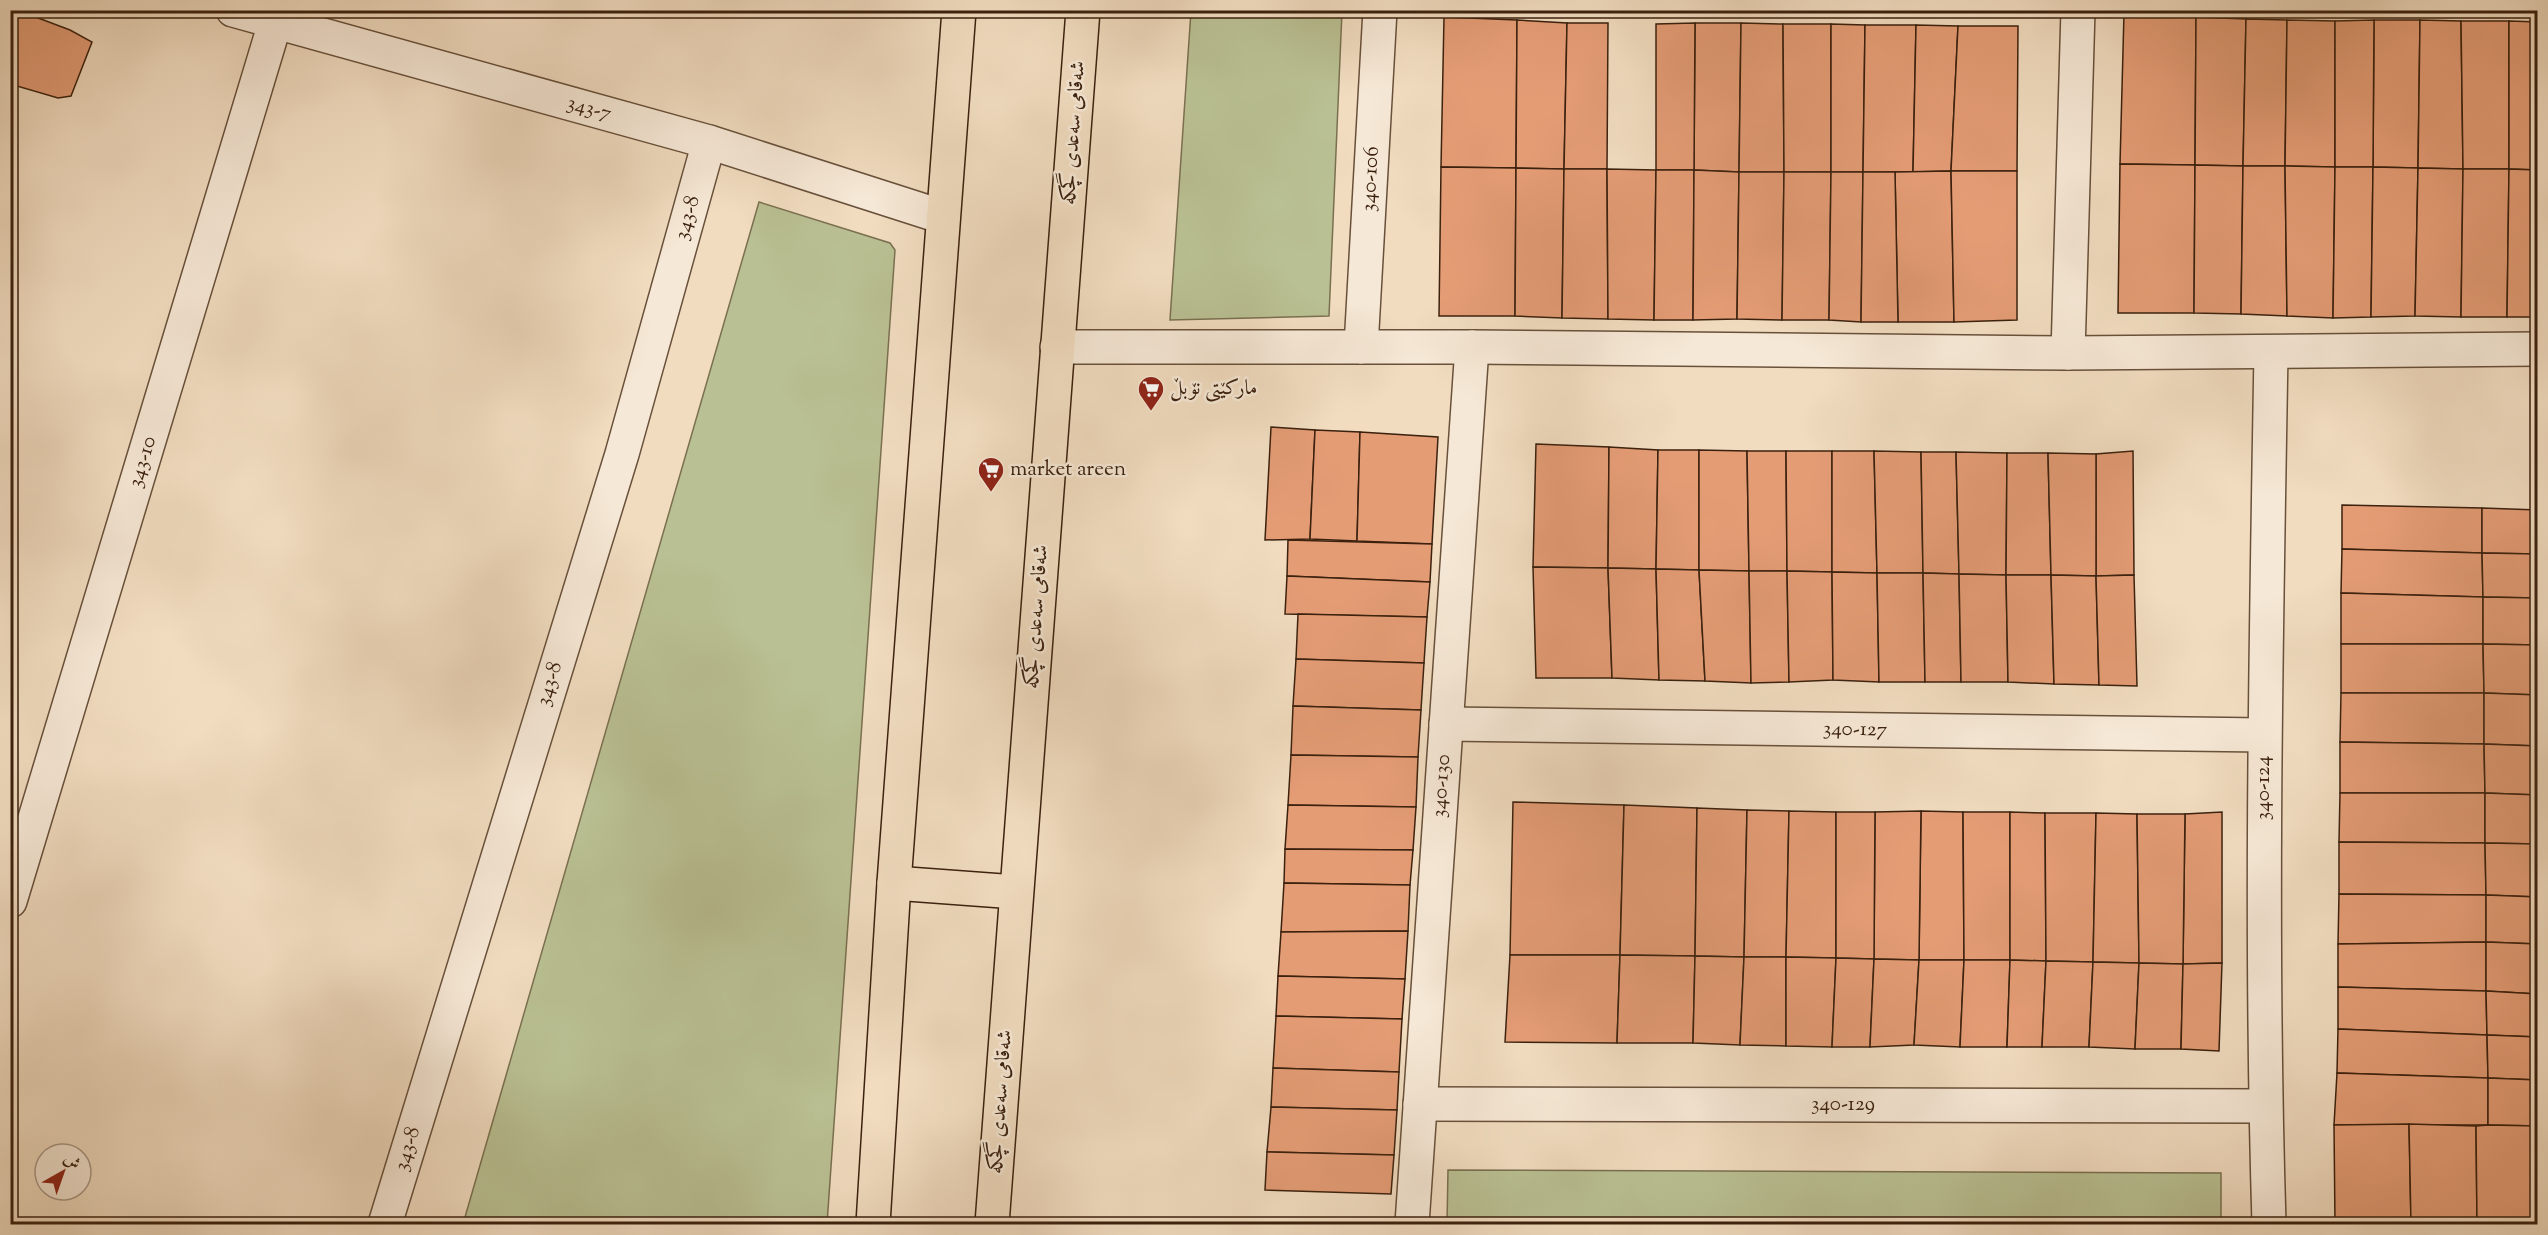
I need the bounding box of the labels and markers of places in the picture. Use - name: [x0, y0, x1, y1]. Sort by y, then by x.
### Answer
- supermarket icon: مارکێتی نۆبڵ: [1136, 374, 1166, 412]
- place label: مارکێتی نۆبڵ: [1170, 374, 1258, 404]
- supermarket icon: market areen: [976, 455, 1006, 493]
- place label: market areen: [1010, 455, 1126, 485]

